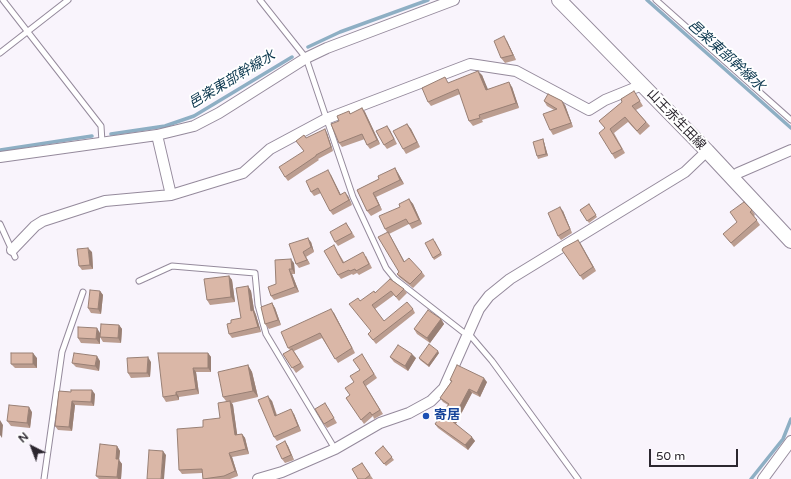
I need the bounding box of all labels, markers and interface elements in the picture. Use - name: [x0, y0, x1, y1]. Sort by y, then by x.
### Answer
- water label: 邑楽東部幹線水: [684, 17, 768, 95]
- water label: 邑楽東部幹線水: [186, 48, 278, 112]
- street label: 山王赤生田線: [643, 87, 709, 153]
- place label: 寄居: [434, 408, 460, 424]
- marker: 寄居: [421, 411, 431, 421]
- north arrow: [12, 427, 52, 467]
- text: N: [16, 430, 31, 445]
- scale bar: [651, 441, 740, 467]
- text: 50 m: [656, 449, 685, 463]

